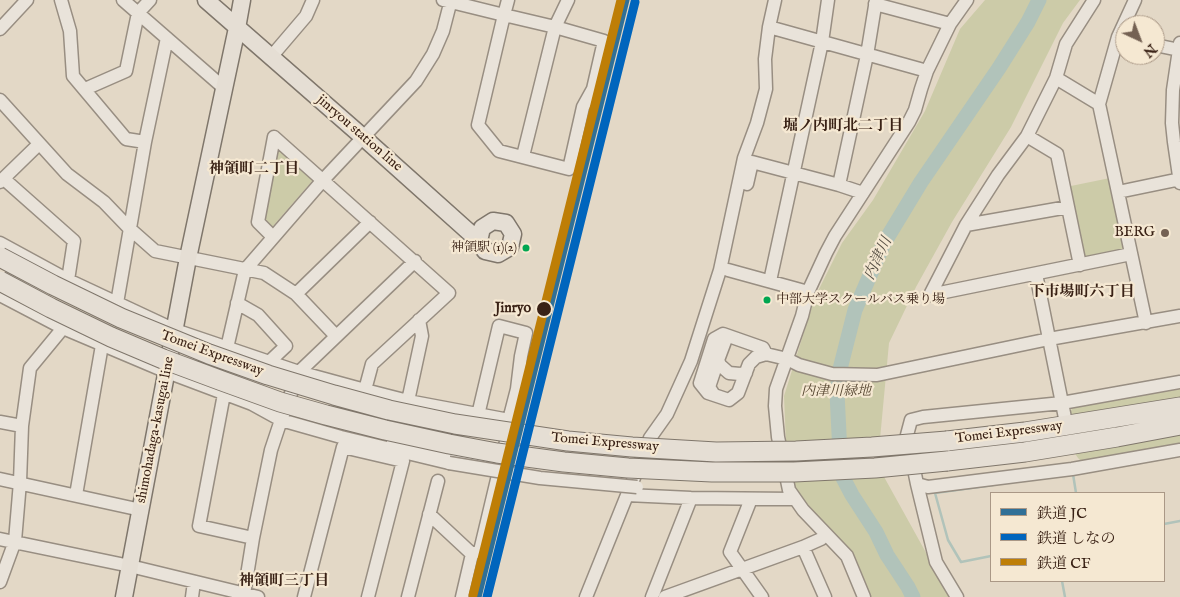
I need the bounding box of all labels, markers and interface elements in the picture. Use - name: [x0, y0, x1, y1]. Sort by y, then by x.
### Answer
- north arrow: [1115, 15, 1165, 65]
- text: N: [1139, 40, 1160, 61]
- street label: jinryou station line: [313, 92, 405, 176]
- district label: 堀ノ内町北二丁目: [783, 118, 903, 136]
- district label: 神領町二丁目: [209, 161, 299, 179]
- place label: BERG: [1115, 225, 1155, 241]
- marker: BERG: [1159, 227, 1171, 239]
- water label: 内津川: [861, 235, 897, 283]
- place label: 神領駅 (1)(2): [451, 240, 517, 256]
- marker: 神領駅 (1)(2): [521, 243, 531, 253]
- district label: 下市場町六丁目: [1030, 284, 1134, 302]
- place label: 中部大学スクールバス乗り場: [776, 292, 945, 308]
- marker: 中部大学スクールバス乗り場: [762, 295, 772, 305]
- marker: Jinryo: [535, 300, 553, 318]
- place label: Jinryo: [495, 301, 531, 317]
- street label: Tomei Expressway: [158, 328, 266, 380]
- street label: shimohadaga-kasugai line: [134, 355, 178, 505]
- park label: 内津川緑地: [801, 384, 871, 400]
- street label: Tomei Expressway: [954, 418, 1064, 448]
- street label: Tomei Expressway: [551, 430, 659, 456]
- legend: [990, 492, 1165, 582]
- text: 鉄道 JC: [1037, 504, 1087, 523]
- text: 鉄道 しなの: [1037, 529, 1115, 548]
- text: 鉄道 CF: [1037, 554, 1091, 573]
- district label: 神領町三丁目: [239, 573, 329, 591]

